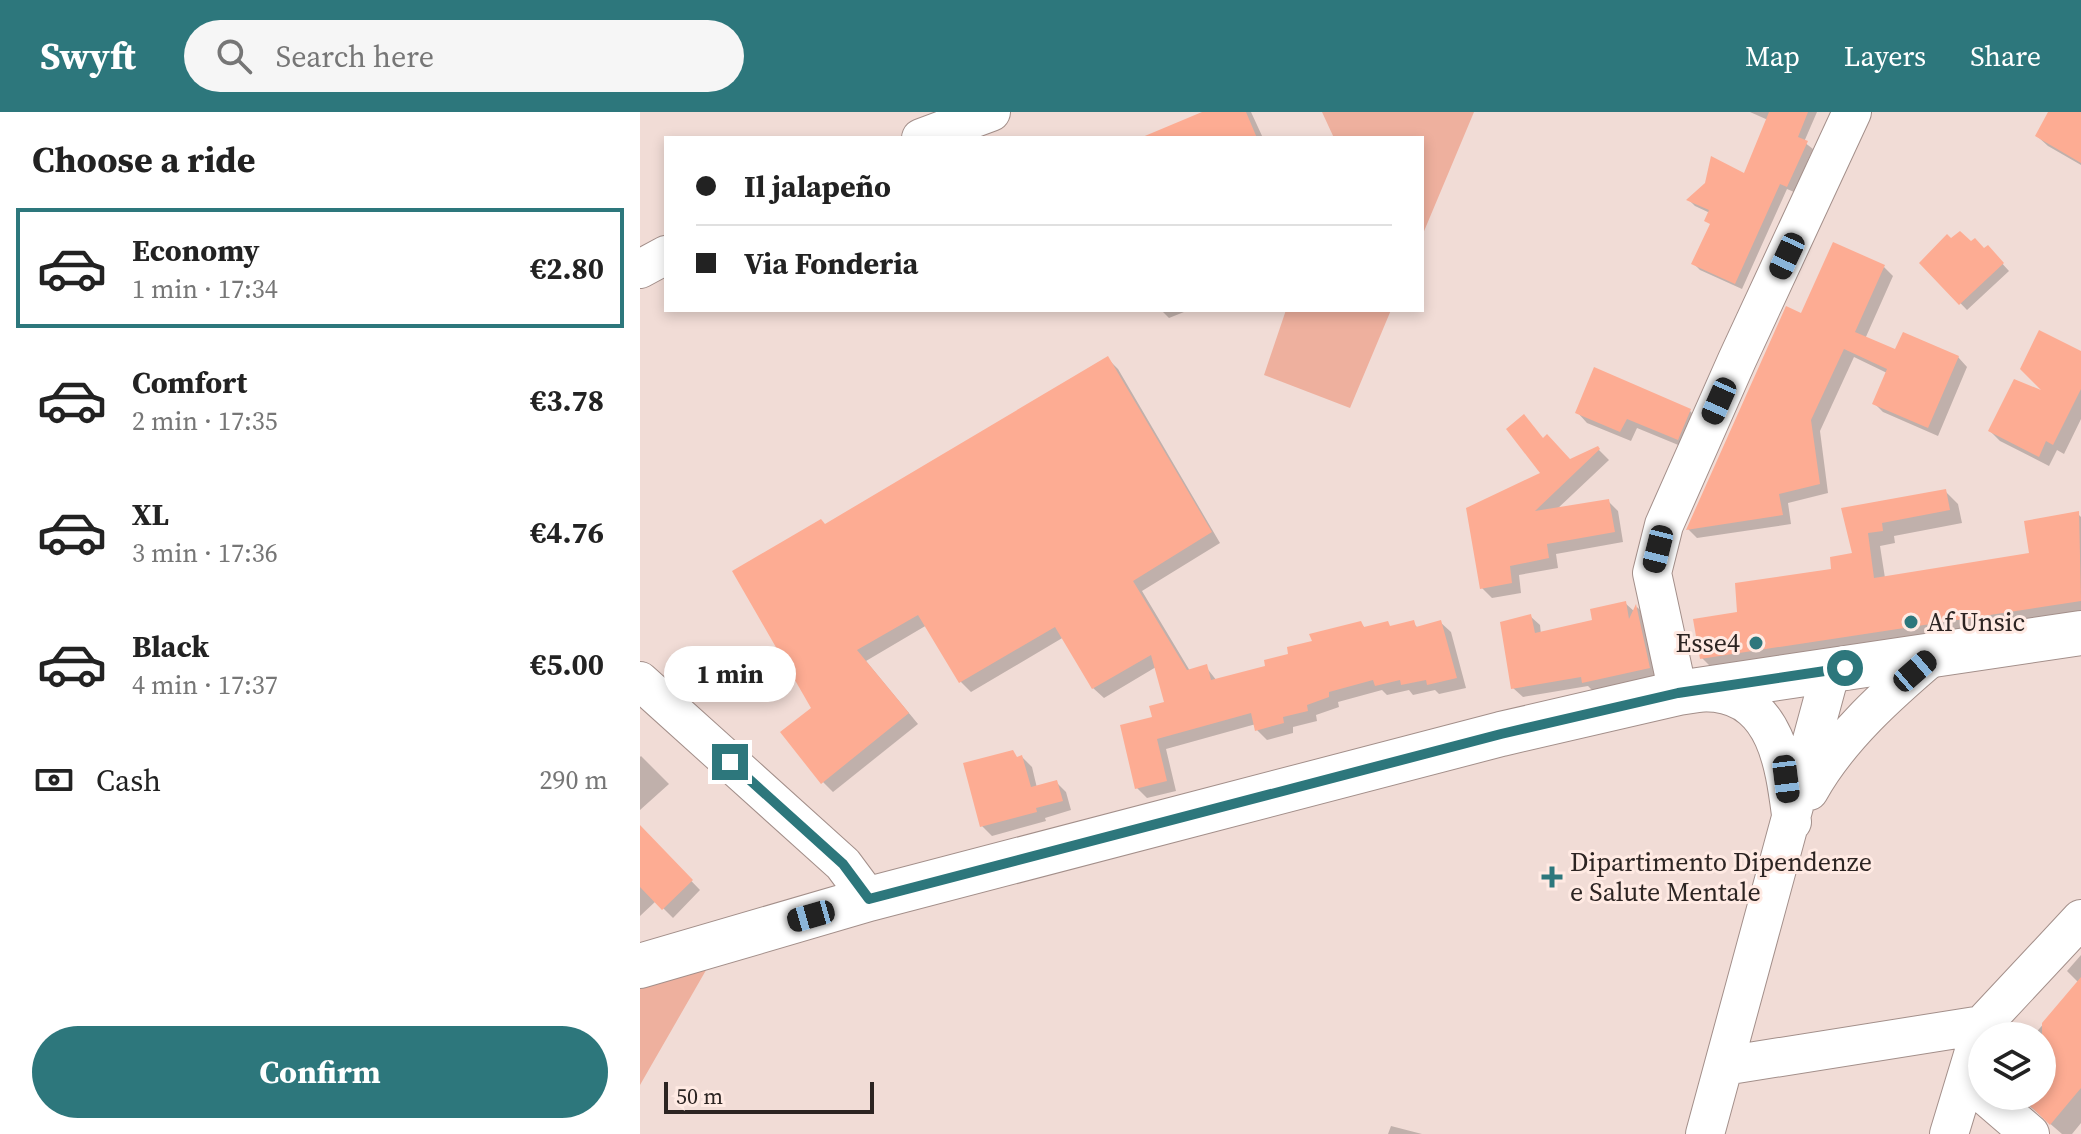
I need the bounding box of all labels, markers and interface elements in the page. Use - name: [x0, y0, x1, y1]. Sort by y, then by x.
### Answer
- search box: [184, 20, 744, 92]
- text: Swyft: [40, 30, 136, 82]
- icon: search: [212, 34, 256, 78]
- text: Search here: [276, 36, 434, 77]
- text: Map: [1745, 37, 1800, 75]
- text: Layers: [1844, 37, 1926, 75]
- text: Share: [1970, 37, 2041, 75]
- text: Choose a ride: [32, 135, 255, 184]
- text: Il jalapeño: [744, 166, 891, 207]
- car: [1766, 229, 1808, 283]
- text: Economy: [132, 230, 260, 271]
- icon: car: [36, 232, 108, 304]
- text: Via Fonderia: [744, 243, 919, 284]
- text: €2.80: [530, 248, 604, 289]
- text: 1 min · 17:34: [132, 271, 278, 307]
- text: Comfort: [132, 362, 247, 403]
- icon: car: [36, 364, 108, 436]
- car: [1698, 374, 1740, 428]
- text: €3.78: [530, 380, 604, 421]
- text: 2 min · 17:35: [132, 403, 278, 439]
- text: XL: [132, 494, 169, 535]
- icon: car: [36, 496, 108, 568]
- text: €4.76: [530, 512, 604, 553]
- car: [1641, 523, 1675, 575]
- text: 3 min · 17:36: [132, 535, 278, 571]
- place label: Af Unsic: [1927, 604, 2025, 640]
- marker: Af Unsic: [1902, 613, 1920, 631]
- place label: Esse4: [1675, 625, 1740, 661]
- text: Black: [132, 626, 209, 667]
- icon: car: [36, 628, 108, 700]
- marker: Esse4: [1747, 634, 1765, 652]
- text: €5.00: [530, 644, 604, 685]
- callout: 1 min: [664, 646, 796, 702]
- car: [1889, 646, 1941, 696]
- route start: [1827, 650, 1863, 686]
- text: 1 min: [696, 656, 764, 692]
- text: 4 min · 17:37: [132, 667, 278, 703]
- route end: [712, 744, 748, 780]
- car: [1771, 754, 1801, 804]
- icon: cash: [32, 758, 76, 802]
- text: Cash: [96, 760, 161, 801]
- text: 290 m: [540, 762, 608, 798]
- place label: Dipartimento Dipendenze e Salute Mentale: [1570, 844, 1872, 910]
- marker: Dipartimento Dipendenze e Salute Mentale: [1541, 866, 1563, 888]
- car: [785, 898, 837, 934]
- map controls: [1968, 1022, 2056, 1110]
- button: layers: [1968, 1022, 2056, 1110]
- button: Confirm: [32, 1026, 608, 1118]
- scale bar: [664, 1078, 874, 1114]
- text: 50 m: [676, 1081, 723, 1111]

